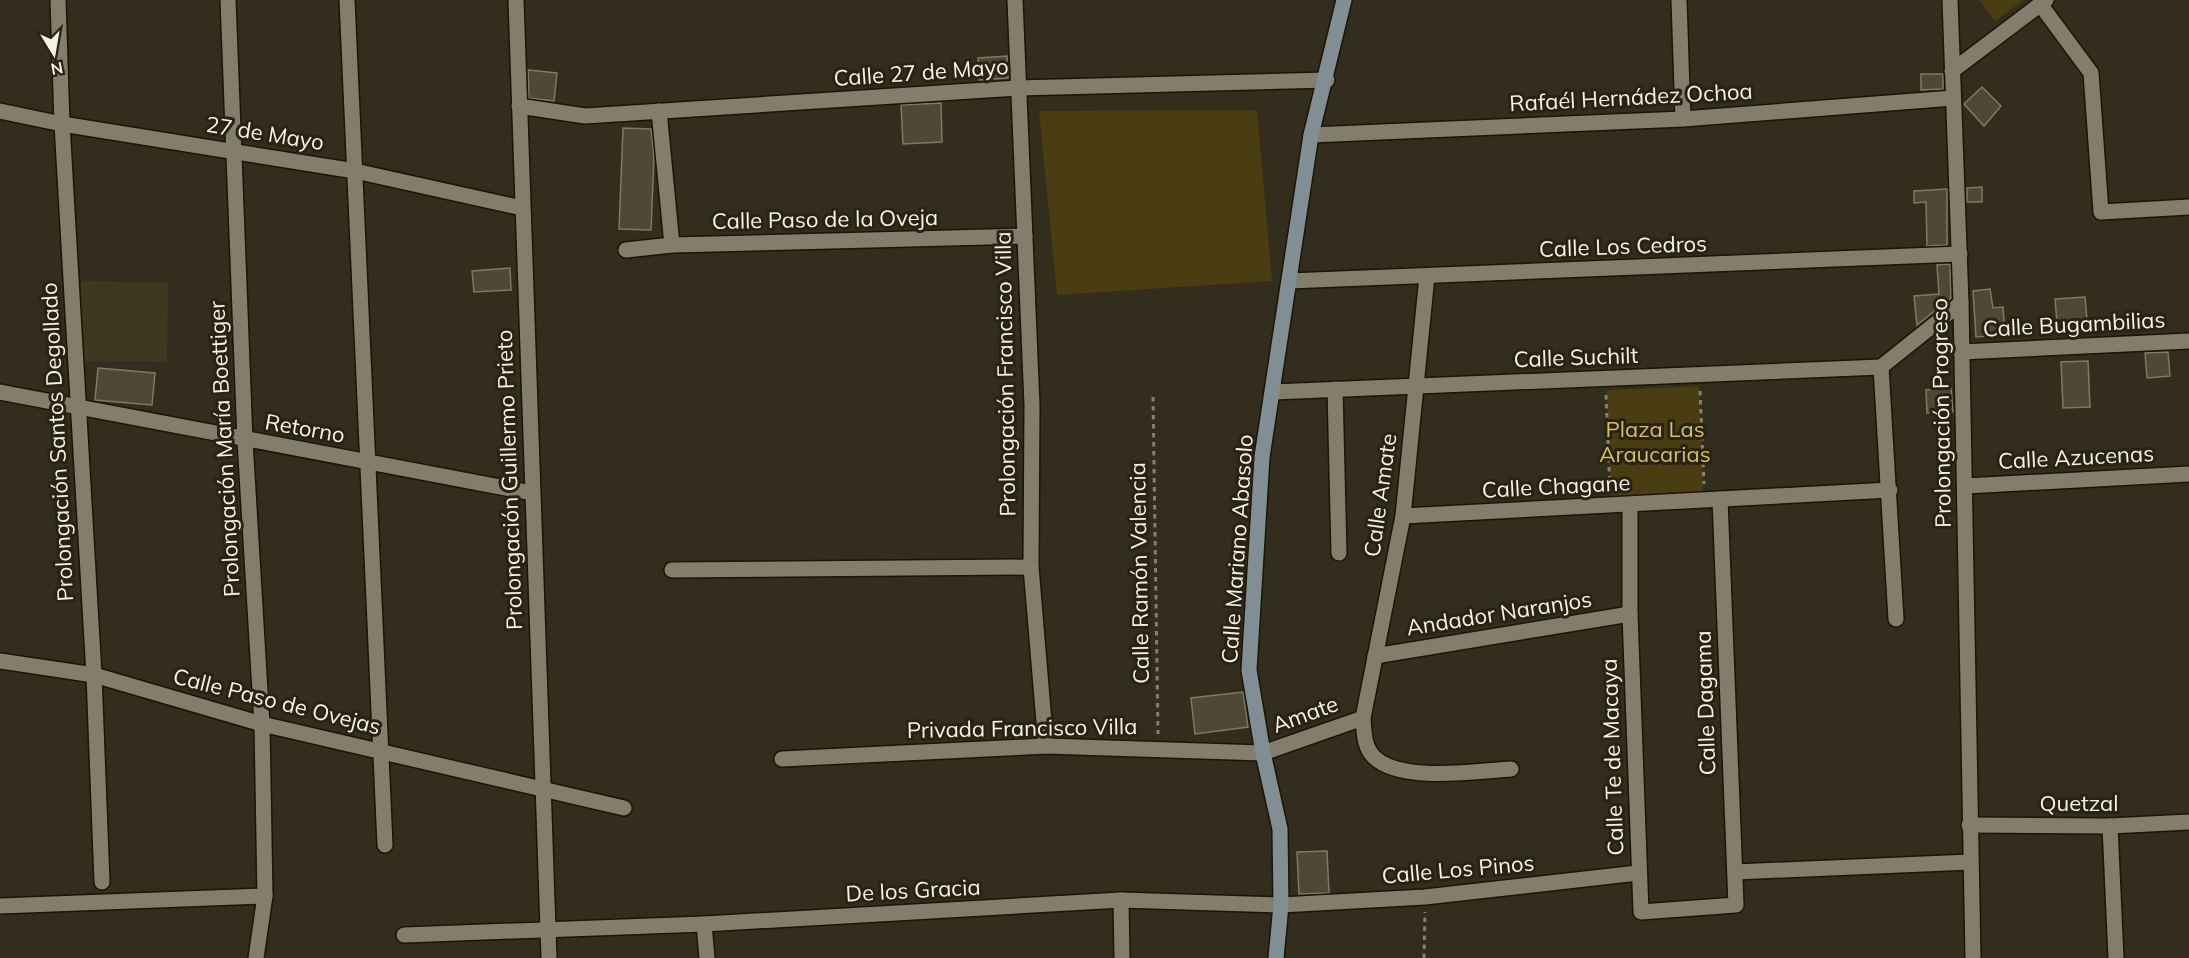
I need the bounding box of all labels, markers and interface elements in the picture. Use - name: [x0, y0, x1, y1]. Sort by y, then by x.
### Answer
- north arrow: [24, 24, 84, 84]
- street label: Calle 27 de Mayo: [833, 52, 1009, 92]
- text: N: [49, 58, 65, 80]
- street label: Rafaél Hernádez Ochoa: [1509, 77, 1753, 117]
- street label: 27 de Mayo: [204, 110, 326, 156]
- street label: Calle Paso de la Oveja: [712, 203, 938, 235]
- street label: Calle Los Cedros: [1539, 229, 1707, 263]
- street label: Prolongación Francisco Villa: [989, 231, 1021, 517]
- street label: Prolongación Santos Degollado: [35, 282, 79, 602]
- street label: Prolongación Progreso: [1925, 298, 1957, 528]
- street label: Prolongación María Boettiger: [202, 300, 246, 598]
- street label: Calle Bugambilias: [1982, 305, 2166, 343]
- street label: Prolongación Guillermo Prieto: [490, 329, 528, 631]
- street label: Calle Suchilt: [1513, 341, 1639, 373]
- street label: Retorno: [263, 407, 347, 449]
- park label: Plaza Las Araucarias: [1599, 415, 1711, 468]
- street label: Calle Amate: [1357, 431, 1403, 559]
- street label: Calle Mariano Abasolo: [1215, 433, 1259, 665]
- street label: Calle Azucenas: [1997, 439, 2155, 475]
- street label: Calle Ramón Valencia: [1123, 462, 1155, 684]
- street label: Calle Chagane: [1481, 468, 1631, 504]
- street label: Andador Naranjos: [1404, 585, 1594, 641]
- street label: Calle Dagama: [1688, 630, 1722, 776]
- street label: Calle Te de Macaya: [1595, 658, 1629, 856]
- street label: Calle Paso de Ovejas: [170, 662, 384, 740]
- street label: Amate: [1268, 689, 1342, 739]
- street label: Privada Francisco Villa: [907, 712, 1137, 744]
- street label: Quetzal: [2039, 789, 2119, 817]
- street label: Calle Los Pinos: [1381, 848, 1535, 890]
- street label: De los Gracia: [845, 872, 981, 908]

